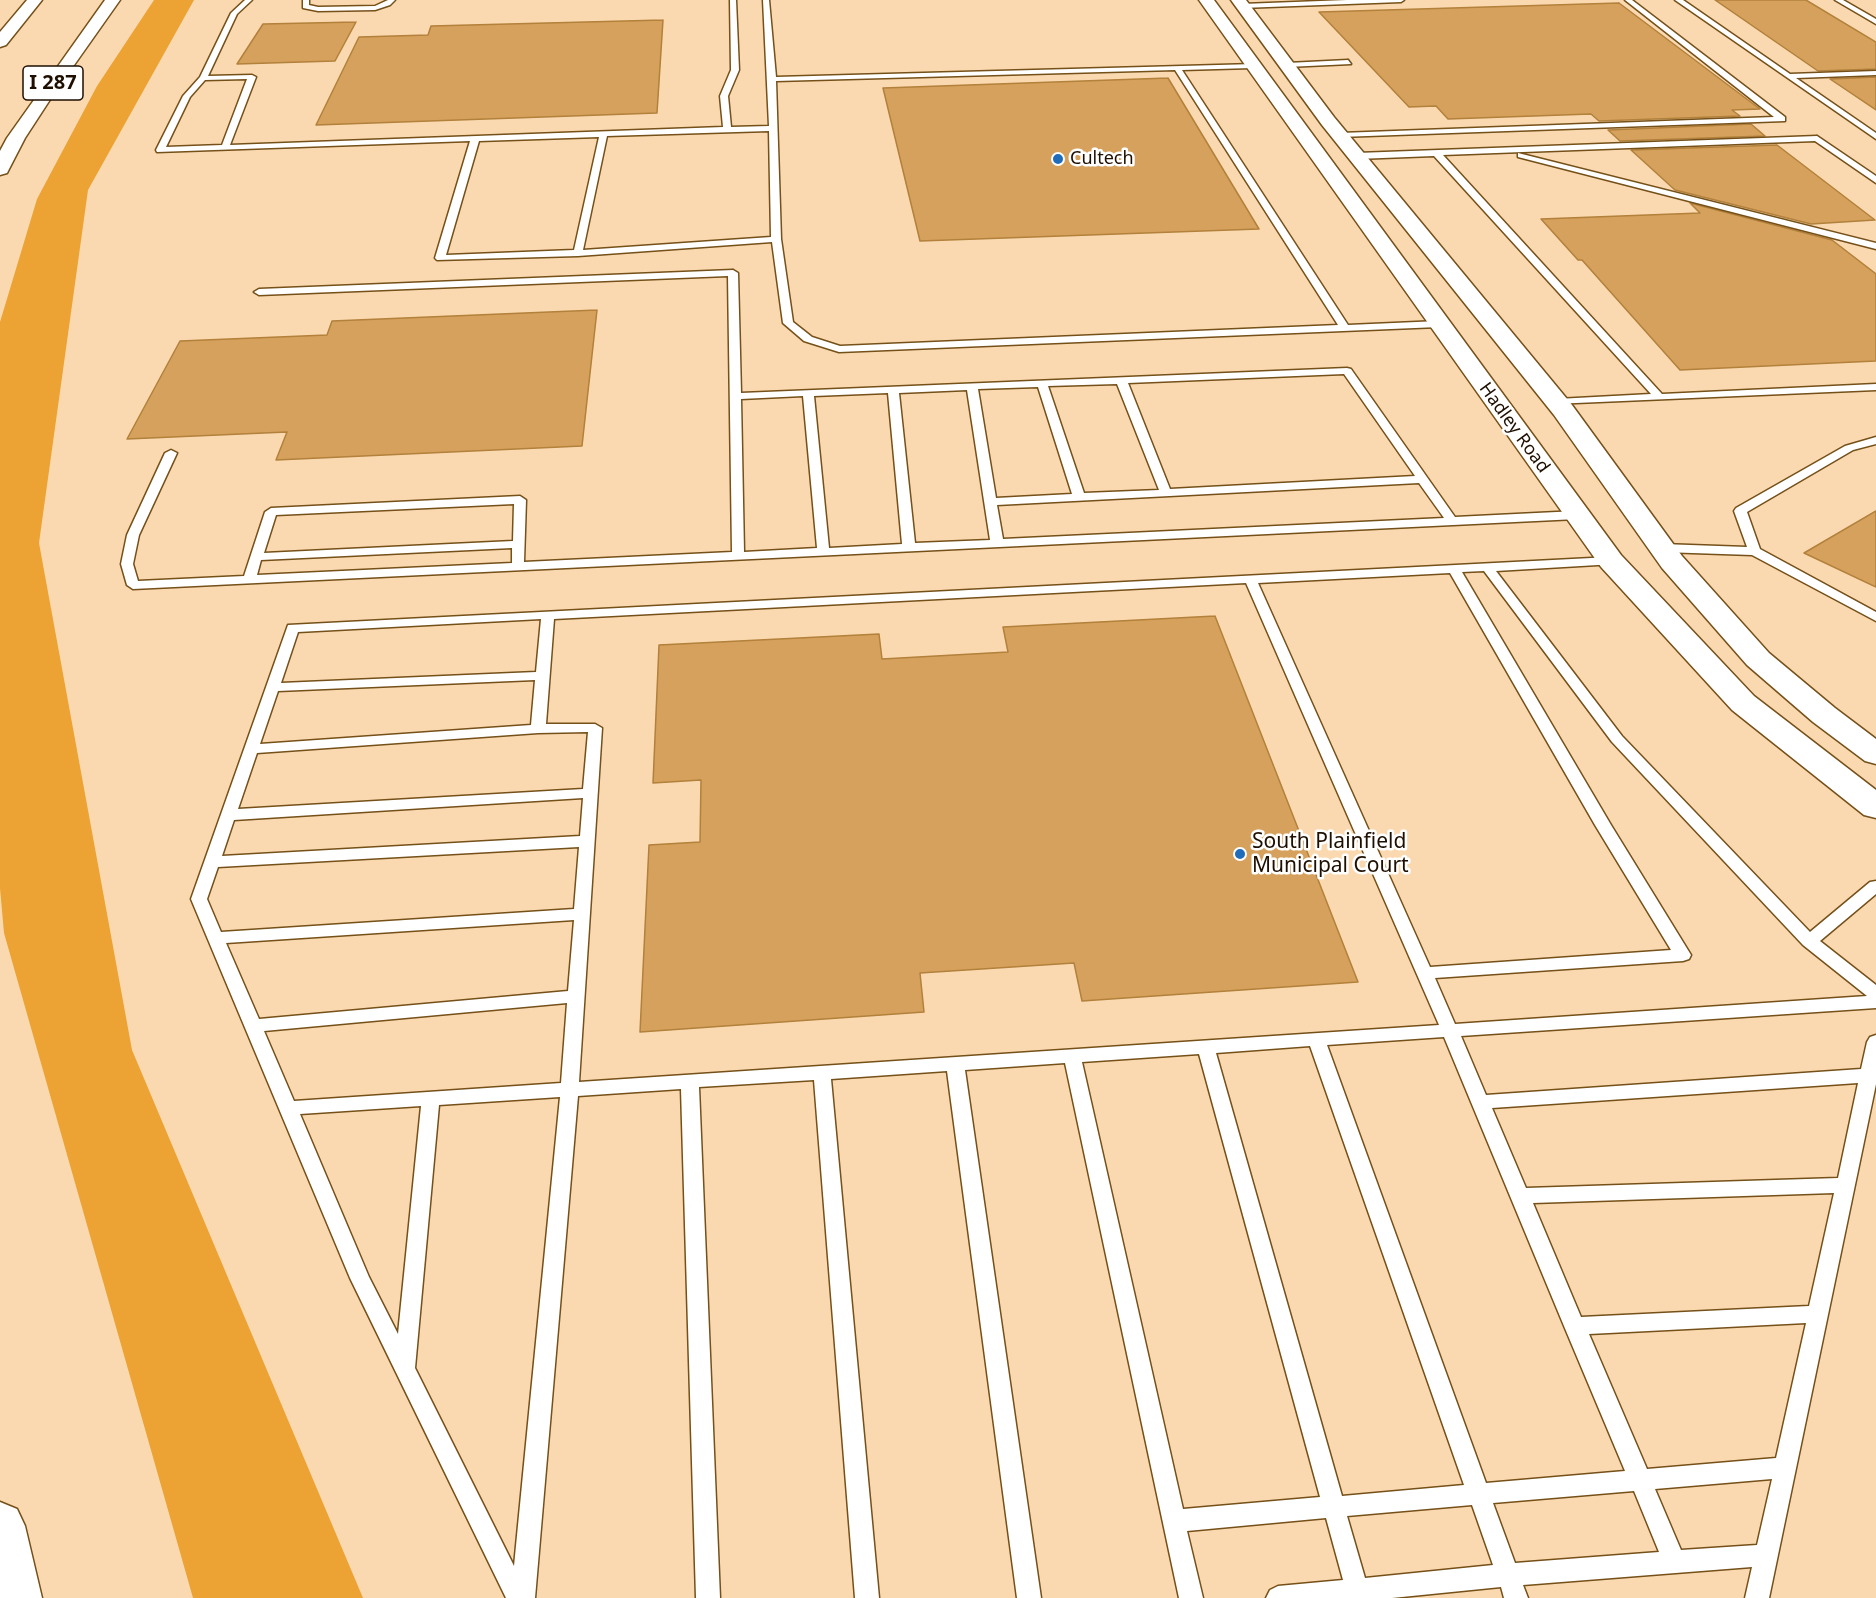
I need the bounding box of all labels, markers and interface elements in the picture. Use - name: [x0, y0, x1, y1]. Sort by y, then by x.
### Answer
- road number: I 287: [23, 66, 83, 100]
- place label: Cultech: [1070, 148, 1134, 170]
- marker: Cultech: [1051, 152, 1065, 166]
- street label: Hadley Road: [1474, 379, 1554, 477]
- place label: South Plainfield Municipal Court: [1252, 829, 1409, 879]
- marker: South Plainfield Municipal Court: [1233, 847, 1247, 861]

